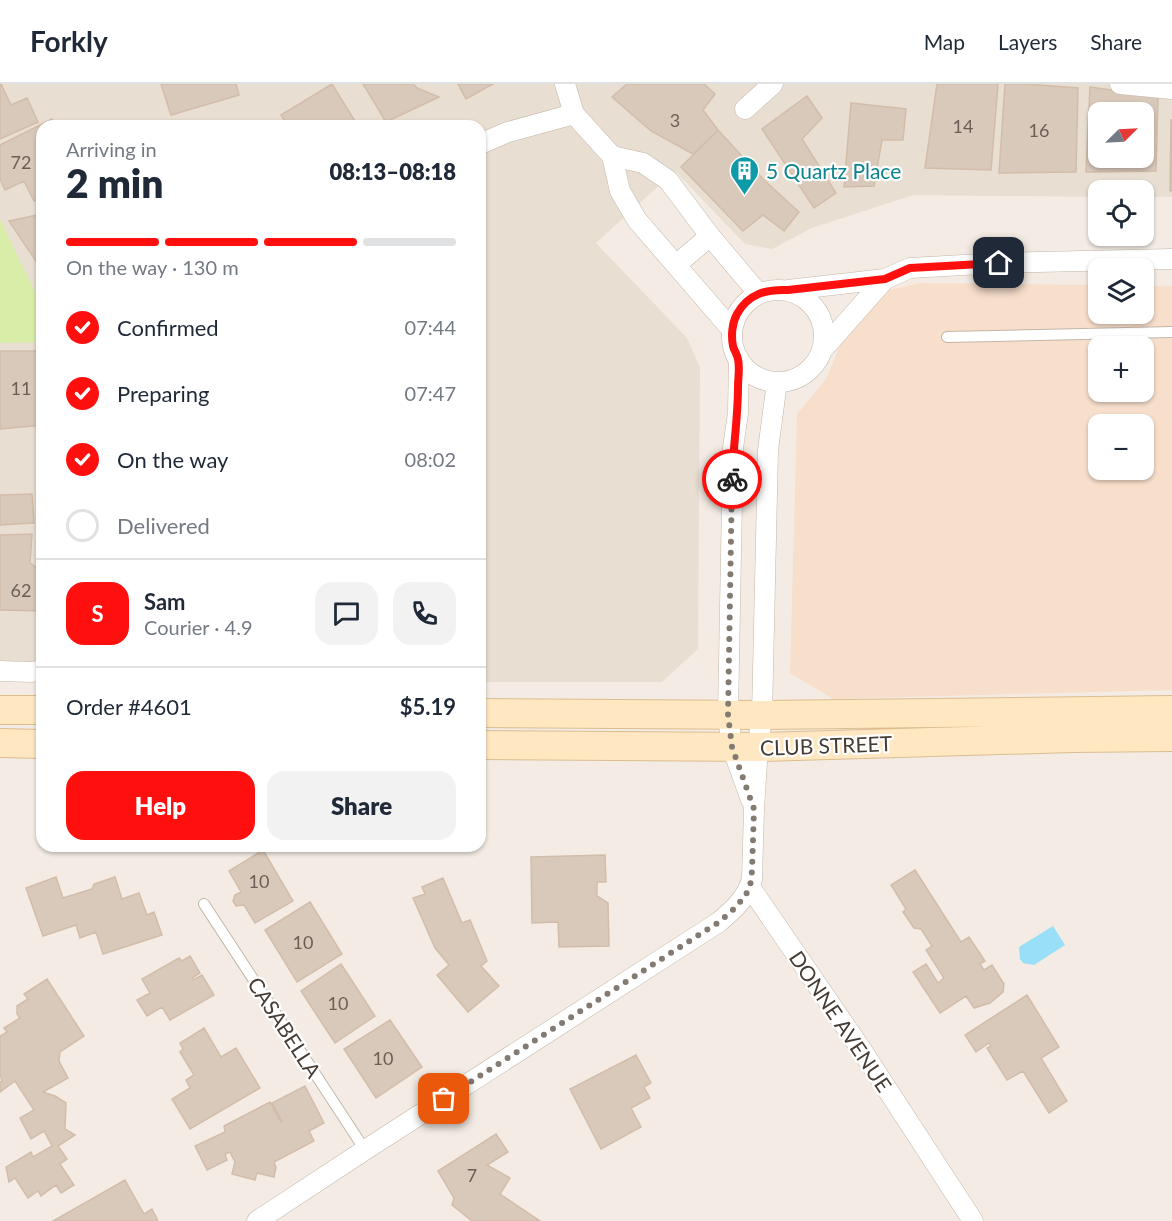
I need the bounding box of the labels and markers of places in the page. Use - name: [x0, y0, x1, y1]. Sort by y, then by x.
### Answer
- building icon: 5 Quartz Place: [729, 154, 761, 196]
- place label: 5 Quartz Place: [766, 158, 901, 183]
- pin: [973, 237, 1024, 288]
- pin: [418, 1073, 469, 1124]

